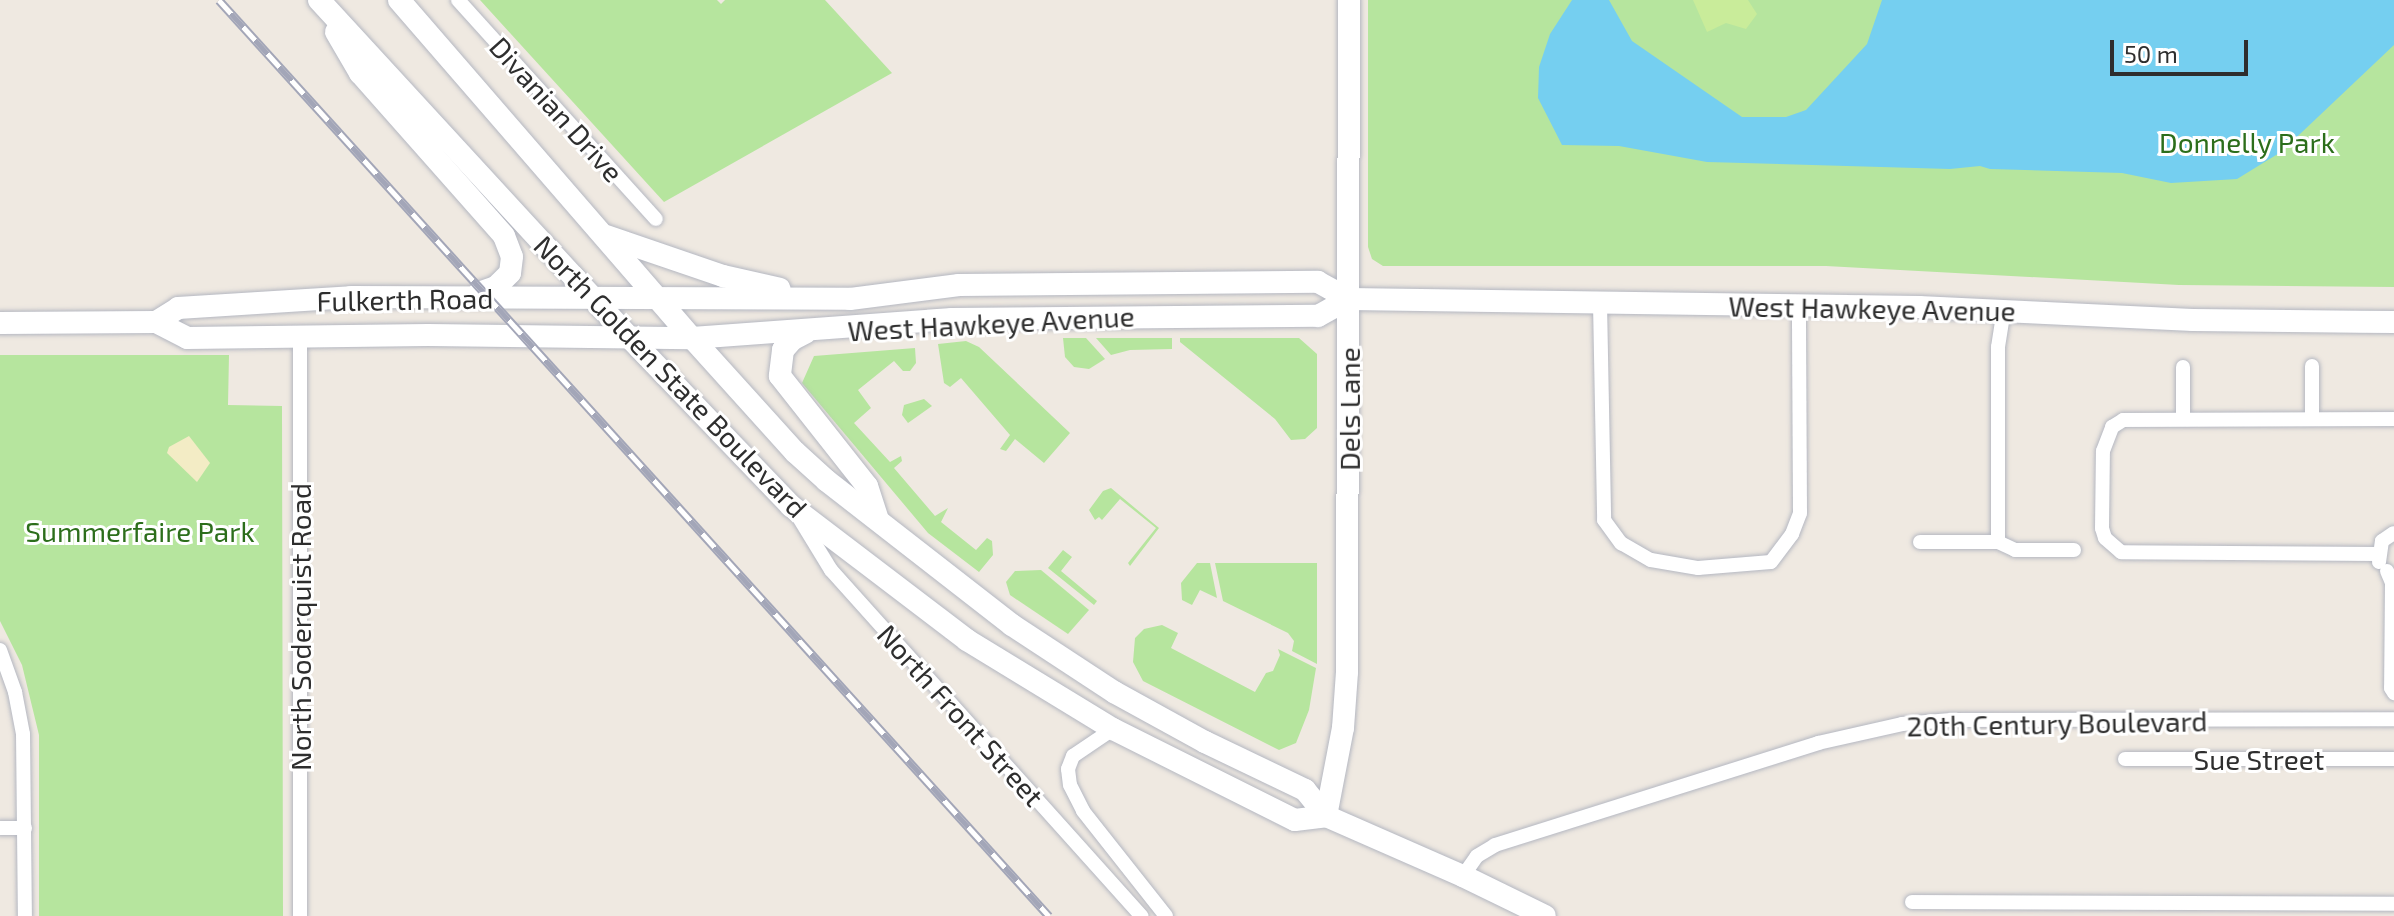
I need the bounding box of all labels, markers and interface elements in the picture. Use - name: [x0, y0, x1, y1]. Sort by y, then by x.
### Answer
- scale bar: [2114, 24, 2252, 74]
- street label: Divanian Drive: [483, 30, 631, 188]
- text: 50 m: [2124, 39, 2178, 68]
- park label: Donnelly Park: [2159, 125, 2335, 159]
- street label: North Golden State Boulevard: [527, 228, 815, 524]
- street label: Fulkerth Road: [316, 281, 494, 317]
- street label: West Hawkeye Avenue: [1728, 289, 2016, 327]
- street label: West Hawkeye Avenue: [846, 299, 1136, 347]
- street label: Dels Lane: [1332, 347, 1366, 471]
- street label: North Soderquist Road: [283, 483, 317, 771]
- park label: Summerfaire Park: [25, 514, 255, 548]
- street label: North Front Street: [871, 617, 1051, 813]
- street label: 20th Century Boulevard: [1906, 704, 2208, 742]
- street label: Sue Street: [2194, 742, 2324, 776]

